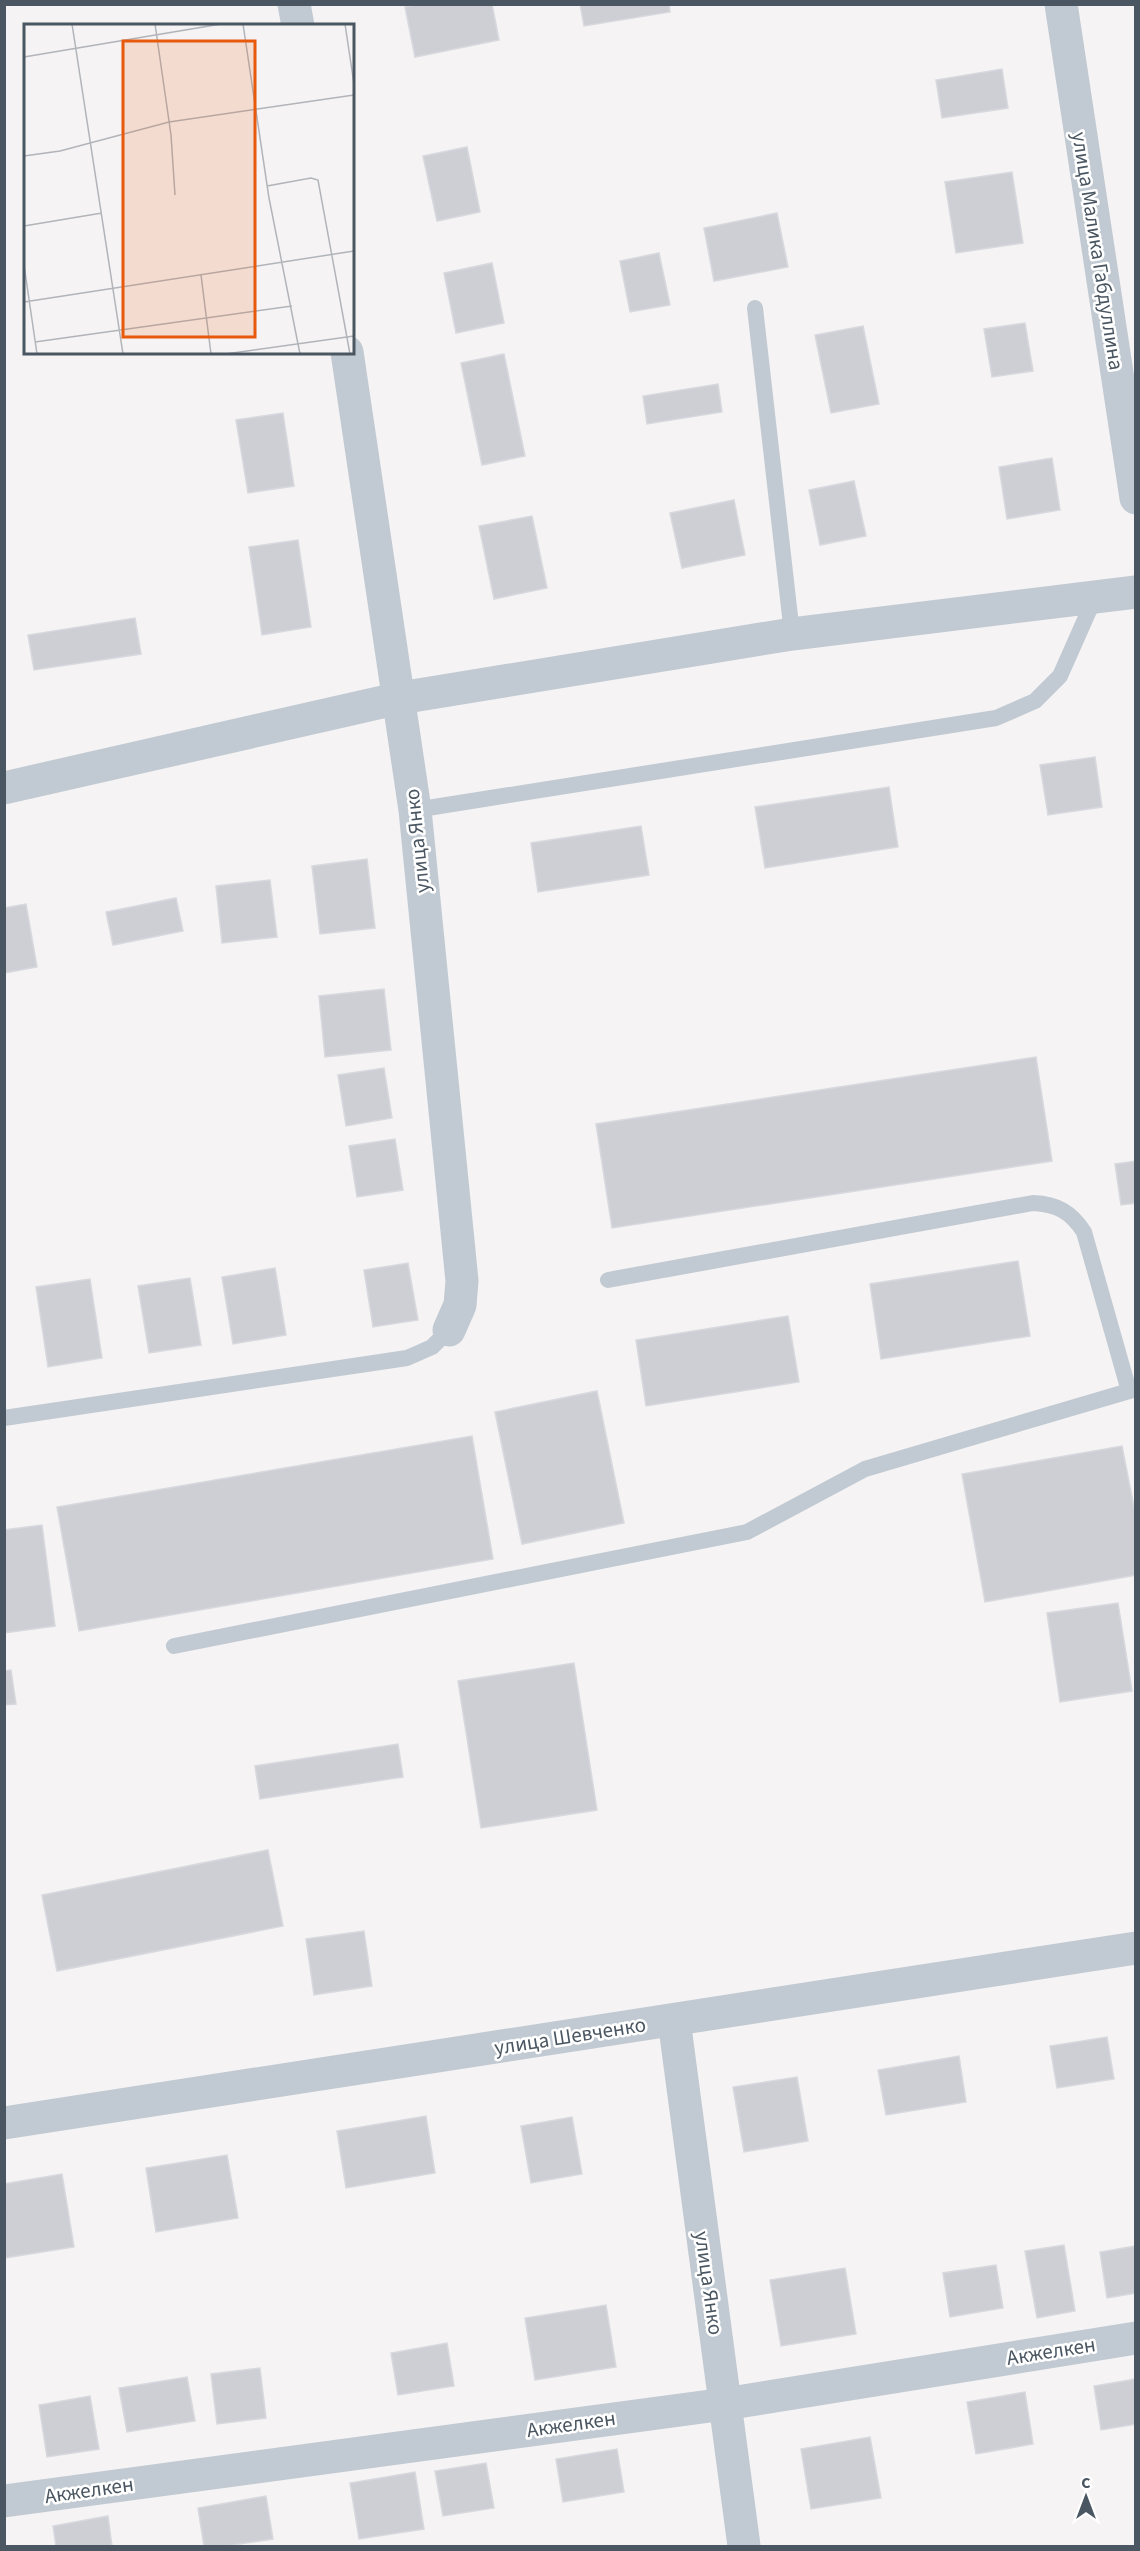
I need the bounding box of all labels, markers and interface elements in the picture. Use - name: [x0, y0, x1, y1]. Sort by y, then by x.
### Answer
- inset map: [24, 24, 354, 354]
- street label: улица Малика Габдуллина: [1064, 130, 1132, 372]
- street label: улица Янко: [397, 787, 437, 895]
- street label: улица Шевченко: [492, 2009, 648, 2063]
- street label: улица Янко: [687, 2229, 731, 2337]
- street label: Акжелкен: [1004, 2329, 1098, 2373]
- street label: Акжелкен: [525, 2403, 617, 2445]
- north arrow: [1056, 2467, 1116, 2527]
- street label: Акжелкен: [43, 2469, 135, 2511]
- text: С: [1081, 2472, 1091, 2494]

